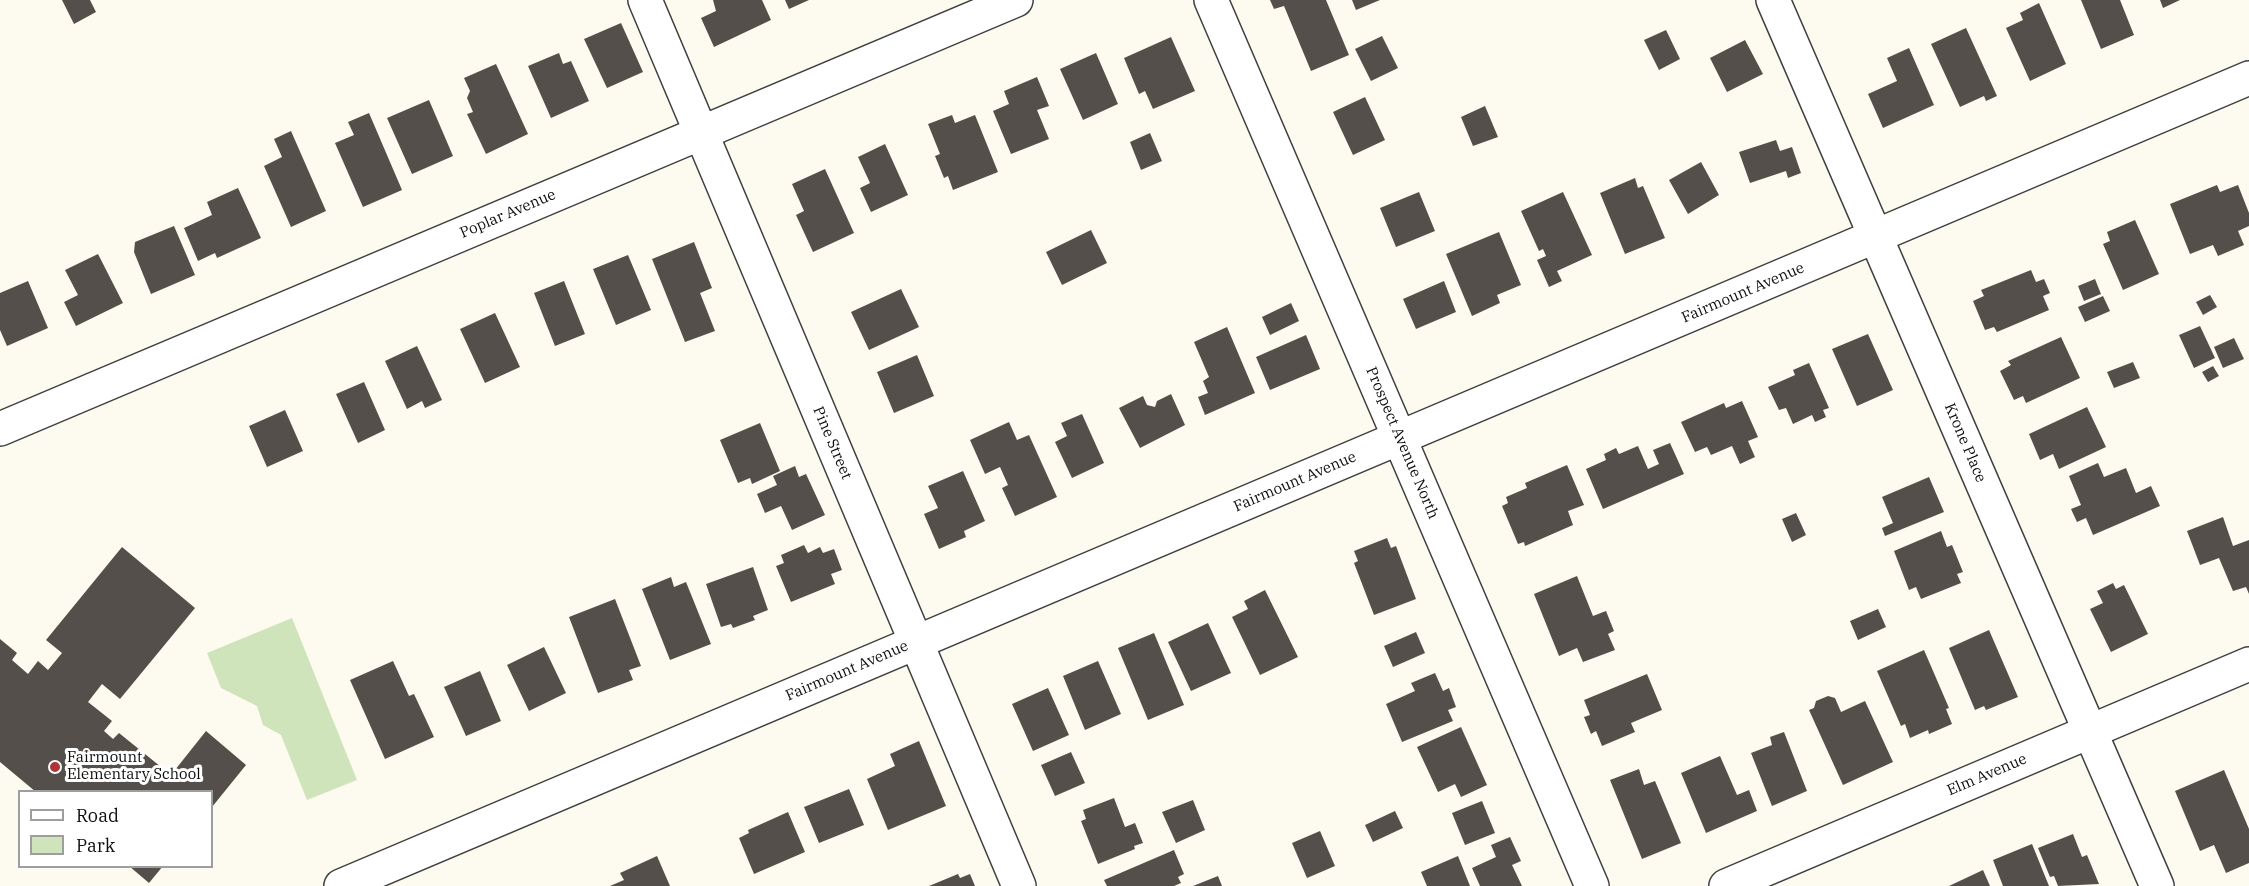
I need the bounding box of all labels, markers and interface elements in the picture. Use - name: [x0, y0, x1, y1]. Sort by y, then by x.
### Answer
- street label: Poplar Avenue: [457, 186, 559, 242]
- street label: Fairmount Avenue: [1679, 259, 1807, 327]
- street label: Prospect Avenue North: [1362, 364, 1442, 522]
- street label: Krone Place: [1940, 401, 1990, 485]
- street label: Pine Street: [809, 404, 855, 482]
- street label: Fairmount Avenue: [1231, 448, 1359, 516]
- street label: Fairmount Avenue: [783, 637, 911, 705]
- place label: Fairmount Elementary School: [67, 749, 201, 784]
- street label: Elm Avenue: [1945, 750, 2029, 800]
- marker: Fairmount Elementary School: [48, 760, 62, 774]
- legend: [18, 790, 213, 868]
- text: Road: [76, 804, 119, 827]
- text: Park: [76, 834, 115, 857]

